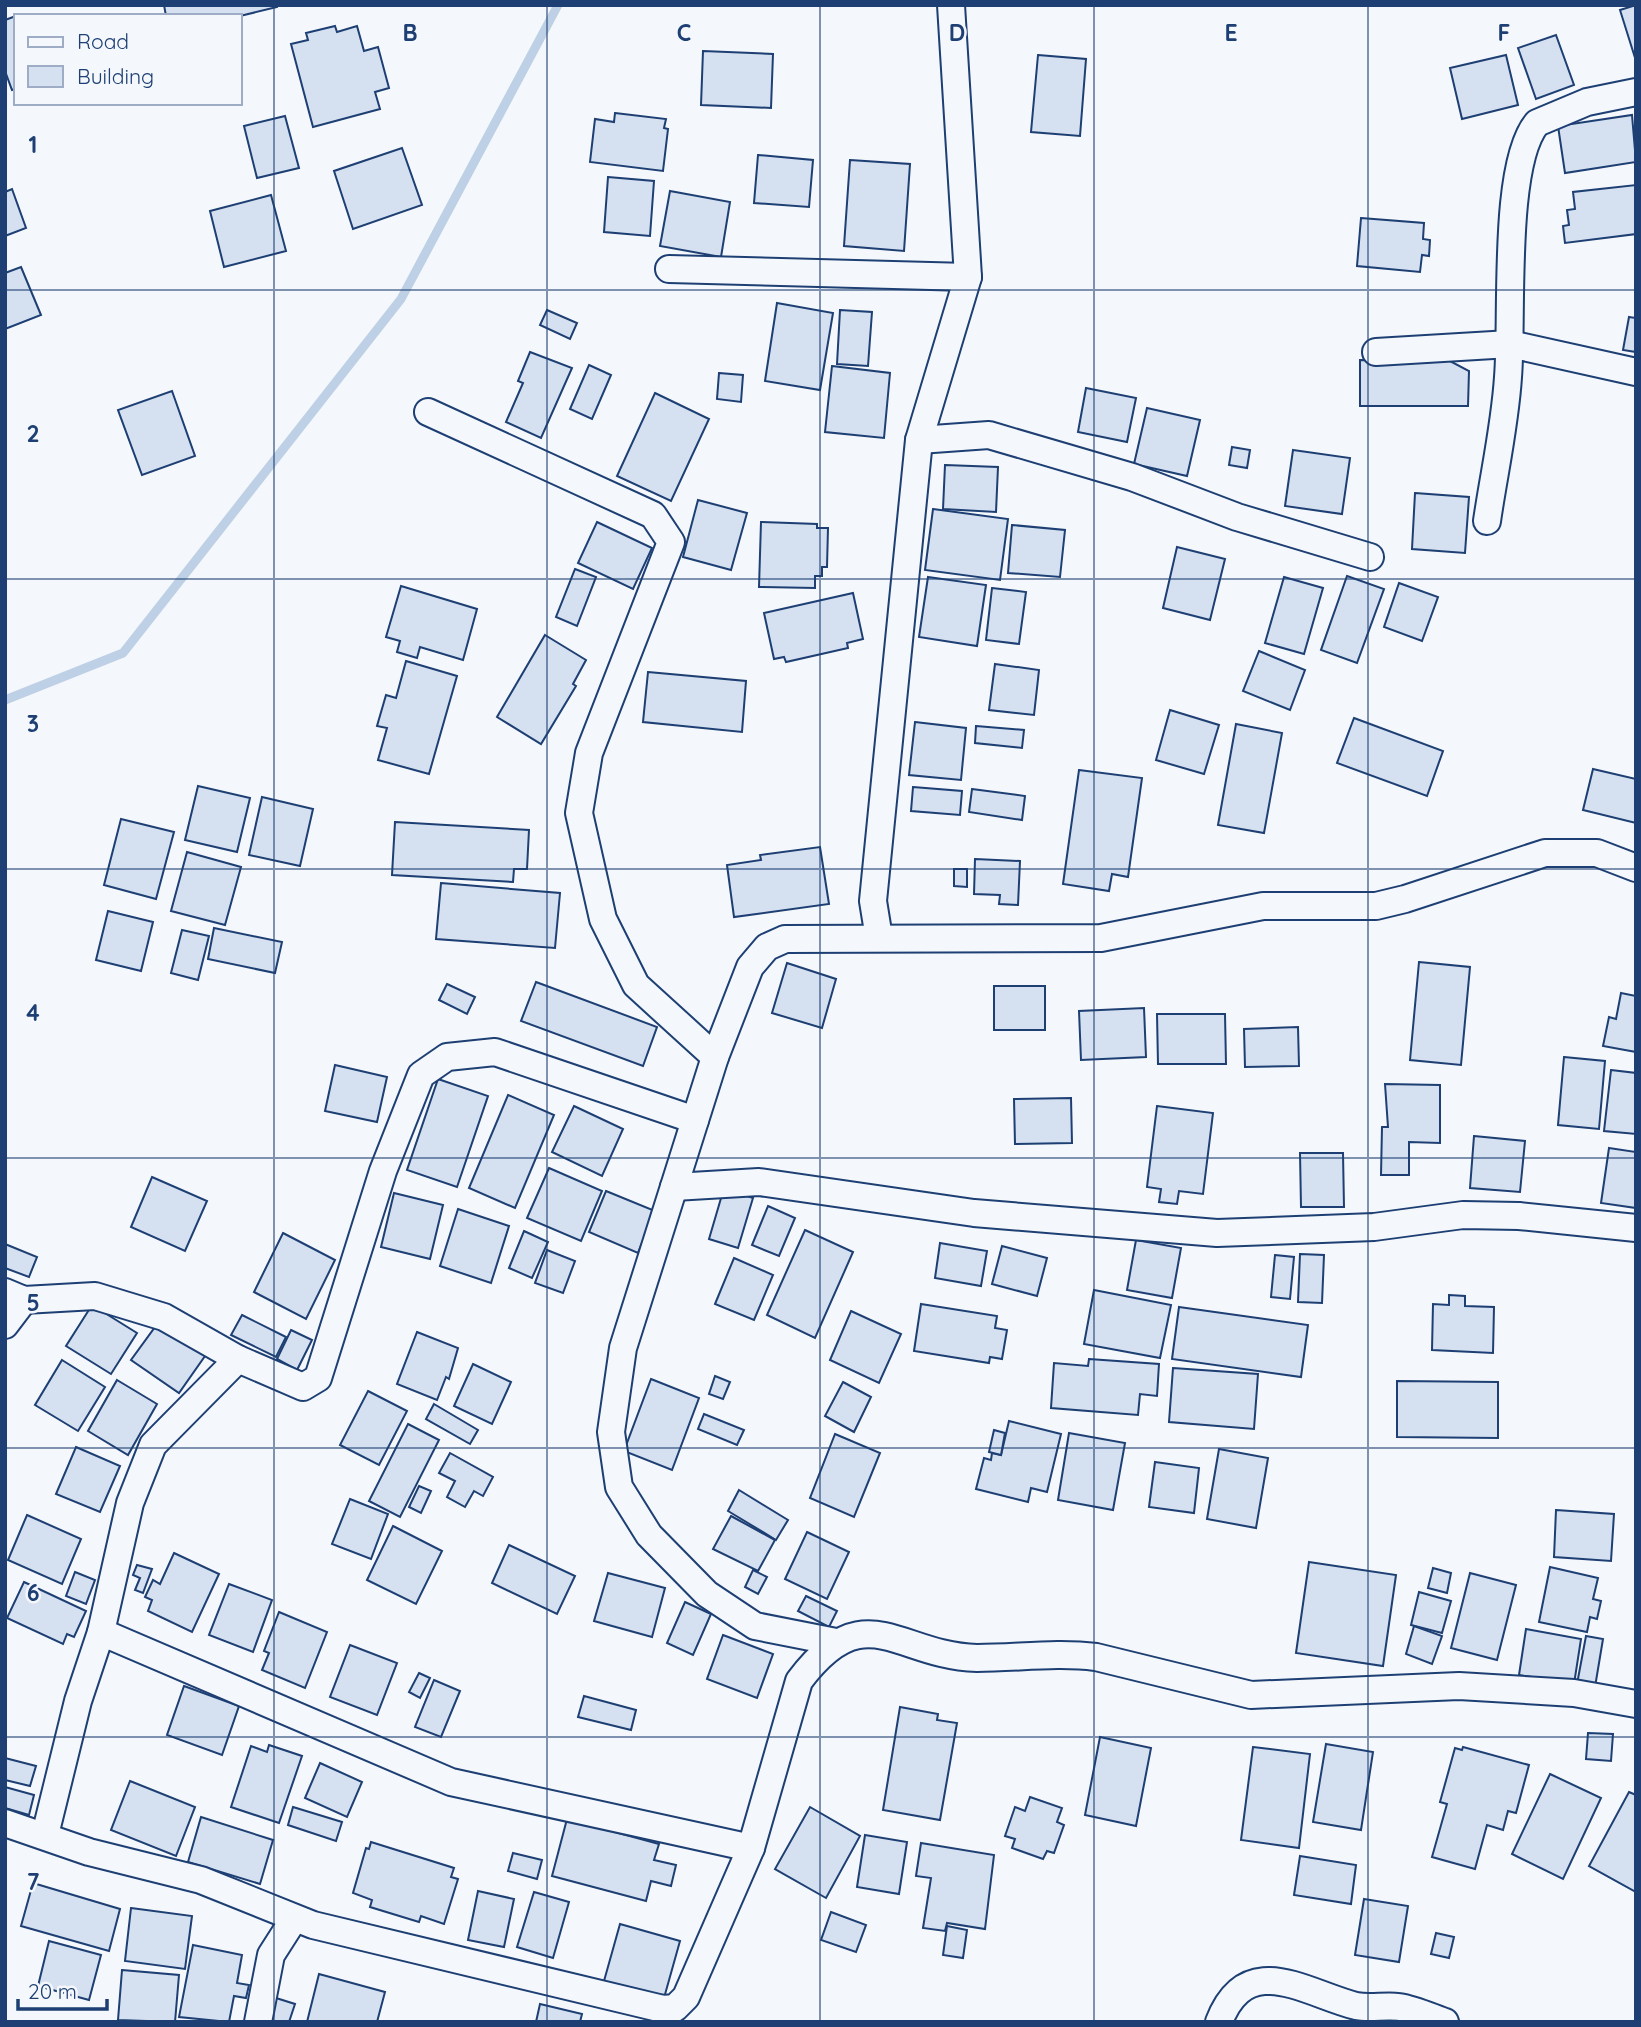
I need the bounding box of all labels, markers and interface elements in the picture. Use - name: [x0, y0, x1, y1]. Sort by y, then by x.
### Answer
- legend: [14, 14, 242, 105]
- text: B: [402, 18, 418, 47]
- text: C: [677, 18, 691, 47]
- text: D: [949, 18, 965, 47]
- text: E: [1224, 18, 1238, 47]
- text: F: [1498, 18, 1510, 47]
- text: Road: [77, 28, 129, 54]
- text: Building: [77, 63, 154, 89]
- text: 1: [29, 130, 37, 159]
- text: 2: [26, 419, 40, 448]
- text: 3: [27, 709, 39, 738]
- text: 4: [26, 998, 40, 1027]
- text: 5: [26, 1288, 40, 1317]
- text: 6: [27, 1578, 39, 1607]
- text: 7: [27, 1867, 40, 1896]
- scale bar: [18, 1968, 107, 2012]
- text: 20 m: [28, 1978, 77, 2004]

